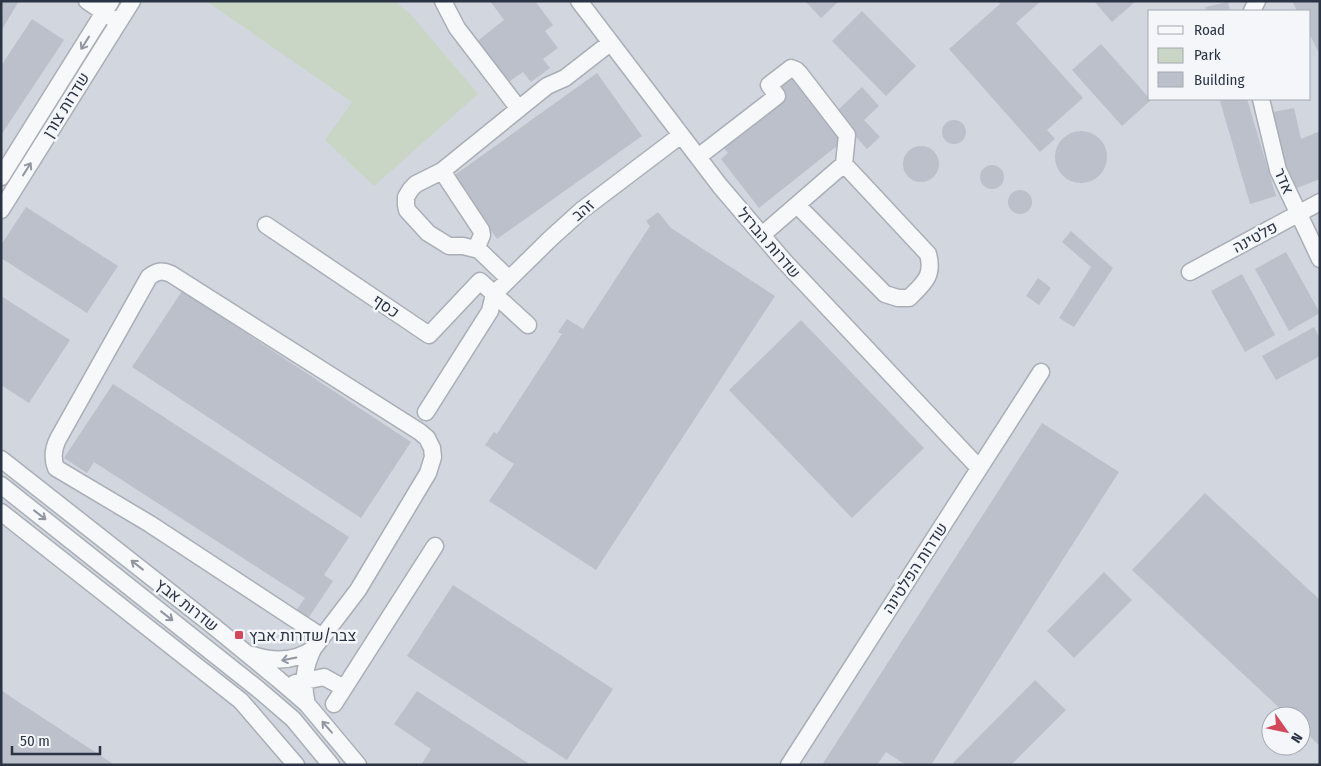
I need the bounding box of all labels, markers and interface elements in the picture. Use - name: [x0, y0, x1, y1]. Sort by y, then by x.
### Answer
- legend: [1148, 10, 1311, 100]
- text: Road: [1194, 21, 1225, 39]
- one-way arrow: [80, 35, 90, 49]
- text: Park: [1194, 46, 1221, 64]
- street label: שדרות צורן: [39, 69, 93, 141]
- text: Building: [1194, 71, 1245, 89]
- one-way arrow: [22, 162, 32, 176]
- street label: אדר: [1270, 165, 1298, 197]
- street label: זהב: [568, 195, 598, 225]
- street label: שדרות הברזל: [733, 204, 805, 282]
- street label: פלטינה: [1229, 217, 1281, 257]
- street label: כסף: [369, 290, 403, 322]
- one-way arrow: [33, 509, 46, 520]
- street label: שדרות הפלטינה: [878, 519, 952, 617]
- one-way arrow: [131, 560, 144, 571]
- street label: שדרות אבץ: [152, 575, 222, 635]
- one-way arrow: [160, 610, 173, 621]
- place label: צבר/שדרות אבץ: [249, 626, 356, 645]
- marker: צבר/שדרות אבץ: [233, 629, 245, 641]
- one-way arrow: [281, 655, 297, 664]
- north arrow: [1261, 706, 1311, 756]
- one-way arrow: [322, 721, 333, 734]
- scale bar: [12, 724, 100, 756]
- text: N: [1287, 730, 1306, 746]
- text: 50 m: [20, 732, 50, 750]

